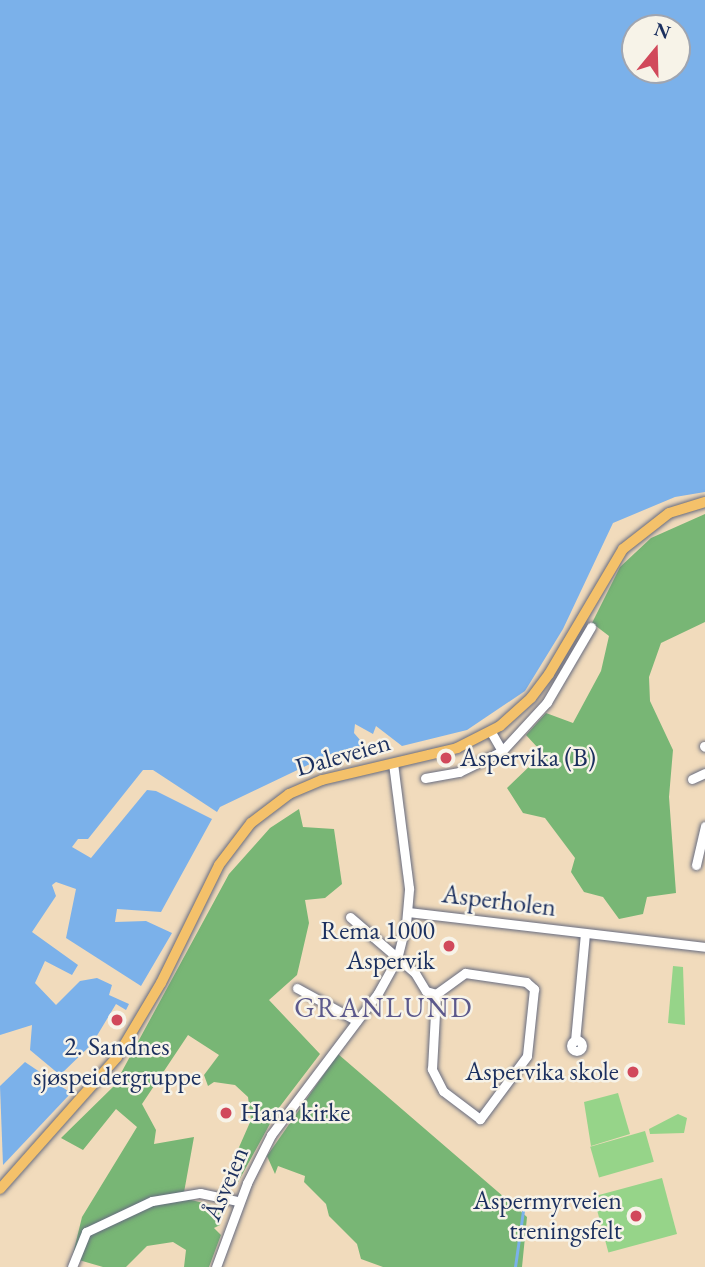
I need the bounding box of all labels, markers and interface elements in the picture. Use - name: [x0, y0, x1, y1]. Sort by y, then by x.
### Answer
- north arrow: [621, 14, 691, 84]
- text: N: [651, 16, 674, 45]
- street label: Daleveien: [292, 727, 394, 783]
- place label: Aspervika (B): [460, 742, 596, 774]
- marker: Aspervika (B): [438, 750, 454, 766]
- street label: Asperholen: [440, 879, 558, 923]
- place label: Rema 1000 Aspervik: [321, 915, 435, 976]
- marker: Rema 1000 Aspervik: [441, 938, 457, 954]
- district label: GRANLUND: [295, 990, 473, 1024]
- marker: 2. Sandnes sjøspeidergruppe: [109, 1012, 125, 1028]
- place label: 2. Sandnes sjøspeidergruppe: [33, 1031, 201, 1092]
- place label: Aspervika skole: [465, 1056, 619, 1088]
- marker: Aspervika skole: [625, 1064, 641, 1080]
- place label: Hana kirke: [240, 1097, 350, 1129]
- marker: Hana kirke: [218, 1105, 234, 1121]
- street label: Åsveien: [196, 1142, 256, 1226]
- place label: Aspermyrveien treningsfelt: [473, 1185, 622, 1246]
- marker: Aspermyrveien treningsfelt: [628, 1208, 644, 1224]

